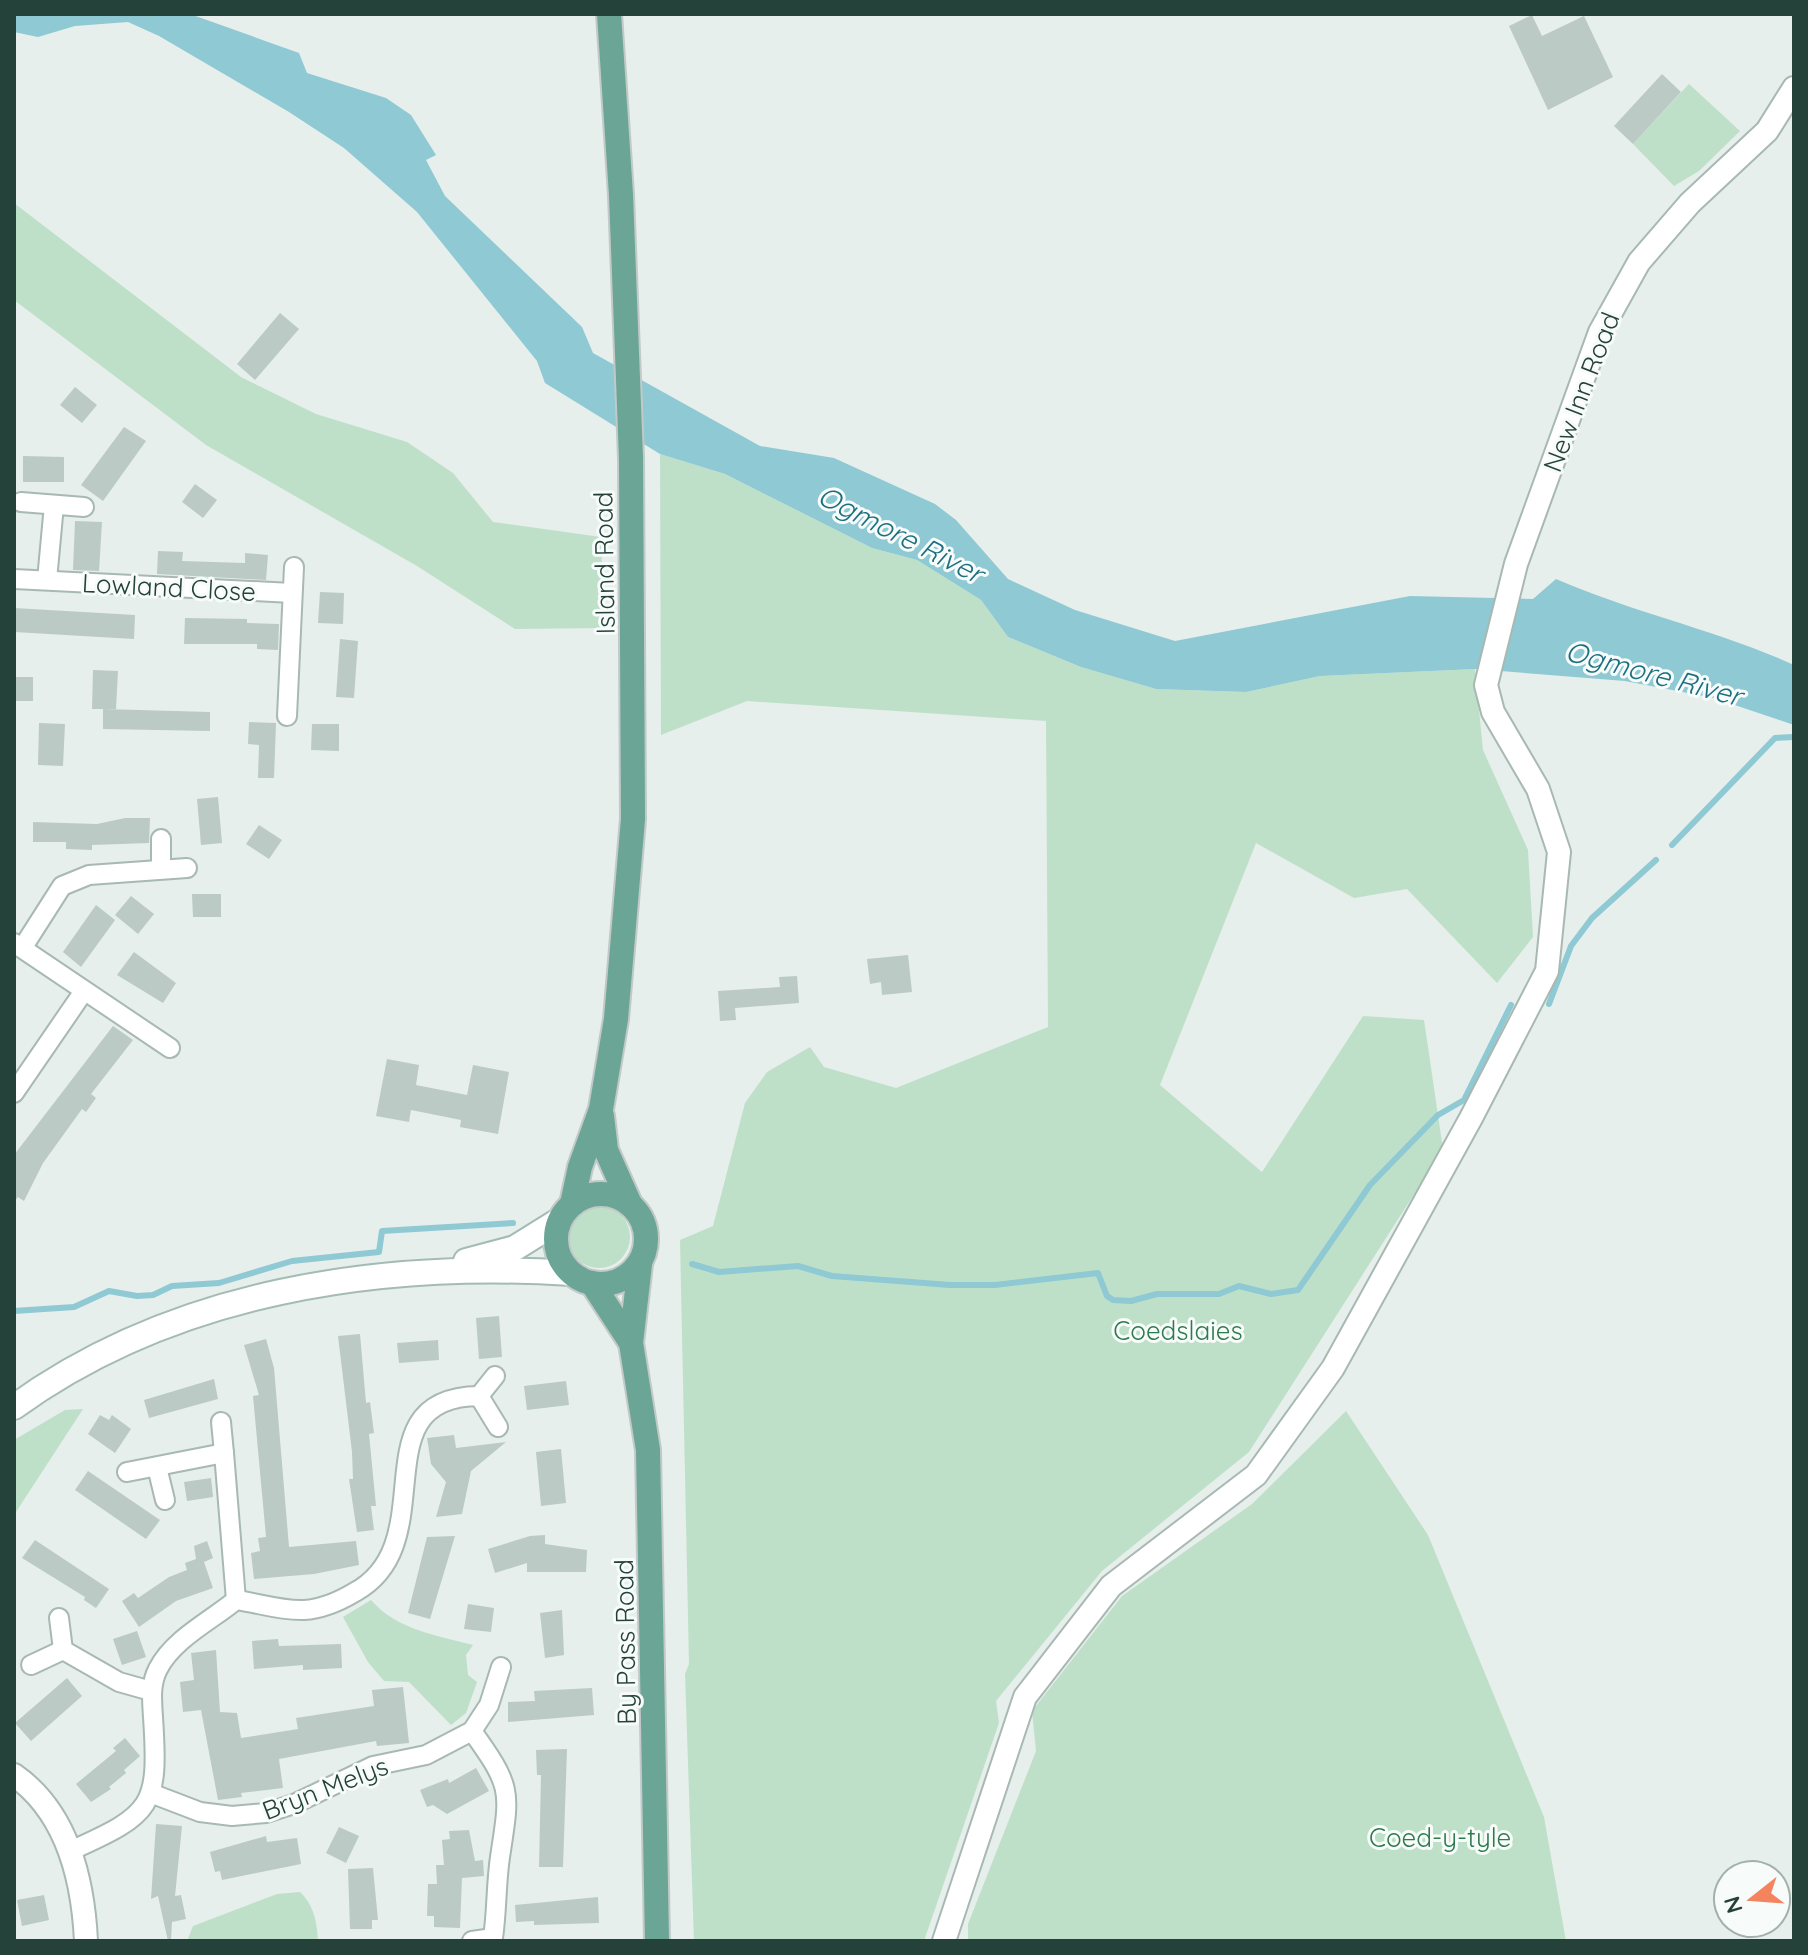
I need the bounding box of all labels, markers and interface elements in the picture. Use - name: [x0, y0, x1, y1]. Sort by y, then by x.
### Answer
- street label: New Inn Road: [1535, 307, 1627, 477]
- water label: Ogmore River: [812, 477, 992, 592]
- street label: Island Road: [586, 491, 622, 635]
- street label: Lowland Close: [81, 566, 257, 608]
- water label: Ogmore River: [1562, 633, 1749, 714]
- park label: Coedslaies: [1113, 1314, 1243, 1347]
- street label: By Pass Road: [607, 1559, 643, 1725]
- street label: Bryn Melys: [257, 1749, 393, 1827]
- park label: Coed-y-tyle: [1369, 1821, 1511, 1854]
- north arrow: [1712, 1859, 1792, 1939]
- text: N: [1717, 1893, 1749, 1917]

